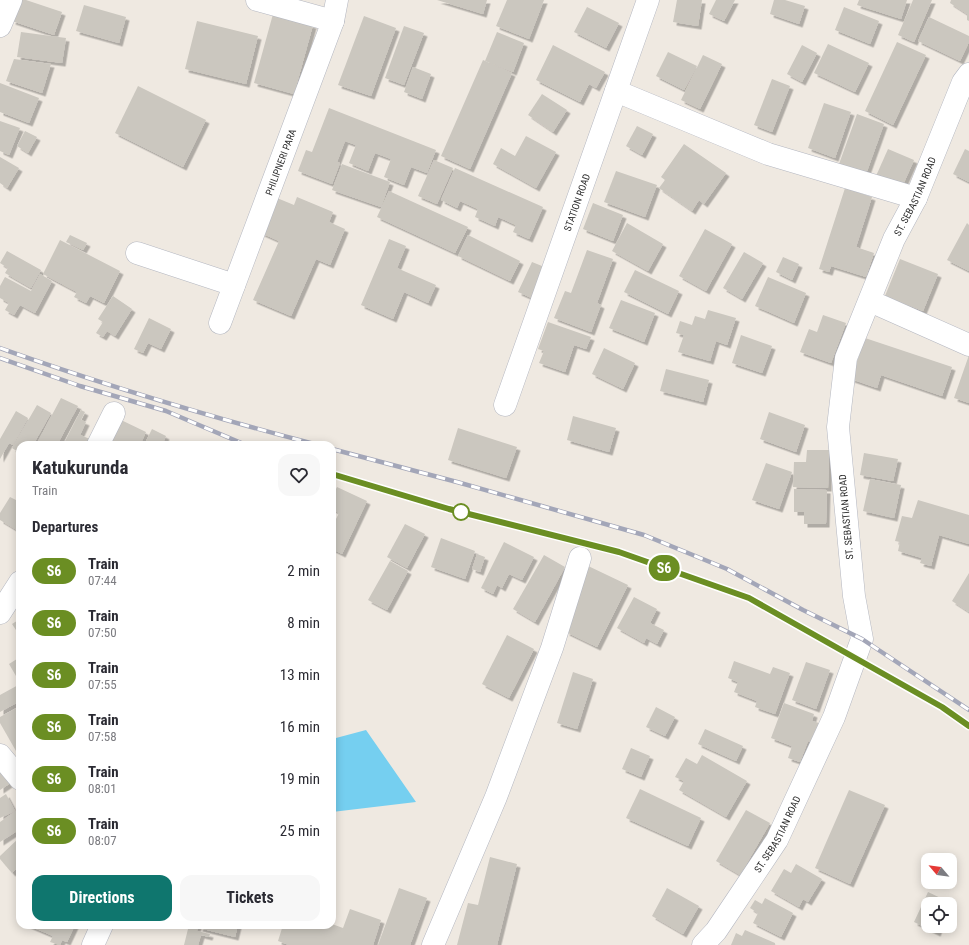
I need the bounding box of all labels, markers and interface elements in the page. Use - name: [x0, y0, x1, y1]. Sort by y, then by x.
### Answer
- street label: PHILIPNERI PARA: [263, 127, 298, 197]
- street label: ST. SEBASTIAN ROAD: [891, 155, 938, 237]
- street label: STATION ROAD: [561, 172, 592, 232]
- button: heart: [278, 454, 320, 496]
- text: Katukurunda: [32, 456, 128, 479]
- street label: ST. SEBASTIAN ROAD: [837, 474, 855, 560]
- text: Train: [32, 483, 58, 498]
- unlabelled marker: [452, 503, 470, 521]
- text: Departures: [32, 518, 98, 536]
- text: Train: [88, 555, 119, 573]
- line badge: S6: [646, 555, 682, 581]
- text: S6: [657, 560, 671, 576]
- text: 2 min: [287, 562, 320, 580]
- text: S6: [47, 563, 61, 579]
- text: 07:44: [88, 573, 117, 588]
- text: Train: [88, 607, 119, 625]
- text: 8 min: [287, 614, 320, 632]
- text: S6: [47, 615, 61, 631]
- text: 07:50: [88, 625, 117, 640]
- text: Train: [88, 659, 119, 677]
- text: 13 min: [280, 666, 320, 684]
- text: S6: [47, 667, 61, 683]
- text: 07:55: [88, 677, 117, 692]
- text: Train: [88, 711, 119, 729]
- text: 16 min: [280, 718, 320, 736]
- text: S6: [47, 719, 61, 735]
- text: 07:58: [88, 729, 117, 744]
- text: Train: [88, 763, 119, 781]
- text: 19 min: [280, 770, 320, 788]
- text: S6: [47, 771, 61, 787]
- text: 08:01: [88, 781, 117, 796]
- street label: ST. SEBASTIAN ROAD: [752, 794, 802, 874]
- text: Train: [88, 815, 119, 833]
- text: 25 min: [280, 822, 320, 840]
- text: S6: [47, 823, 61, 839]
- text: 08:07: [88, 833, 117, 848]
- north arrow: [921, 853, 957, 889]
- map controls: [921, 853, 957, 933]
- button: Directions: [32, 875, 172, 921]
- button: Tickets: [180, 875, 320, 921]
- button: locate: [921, 897, 957, 933]

